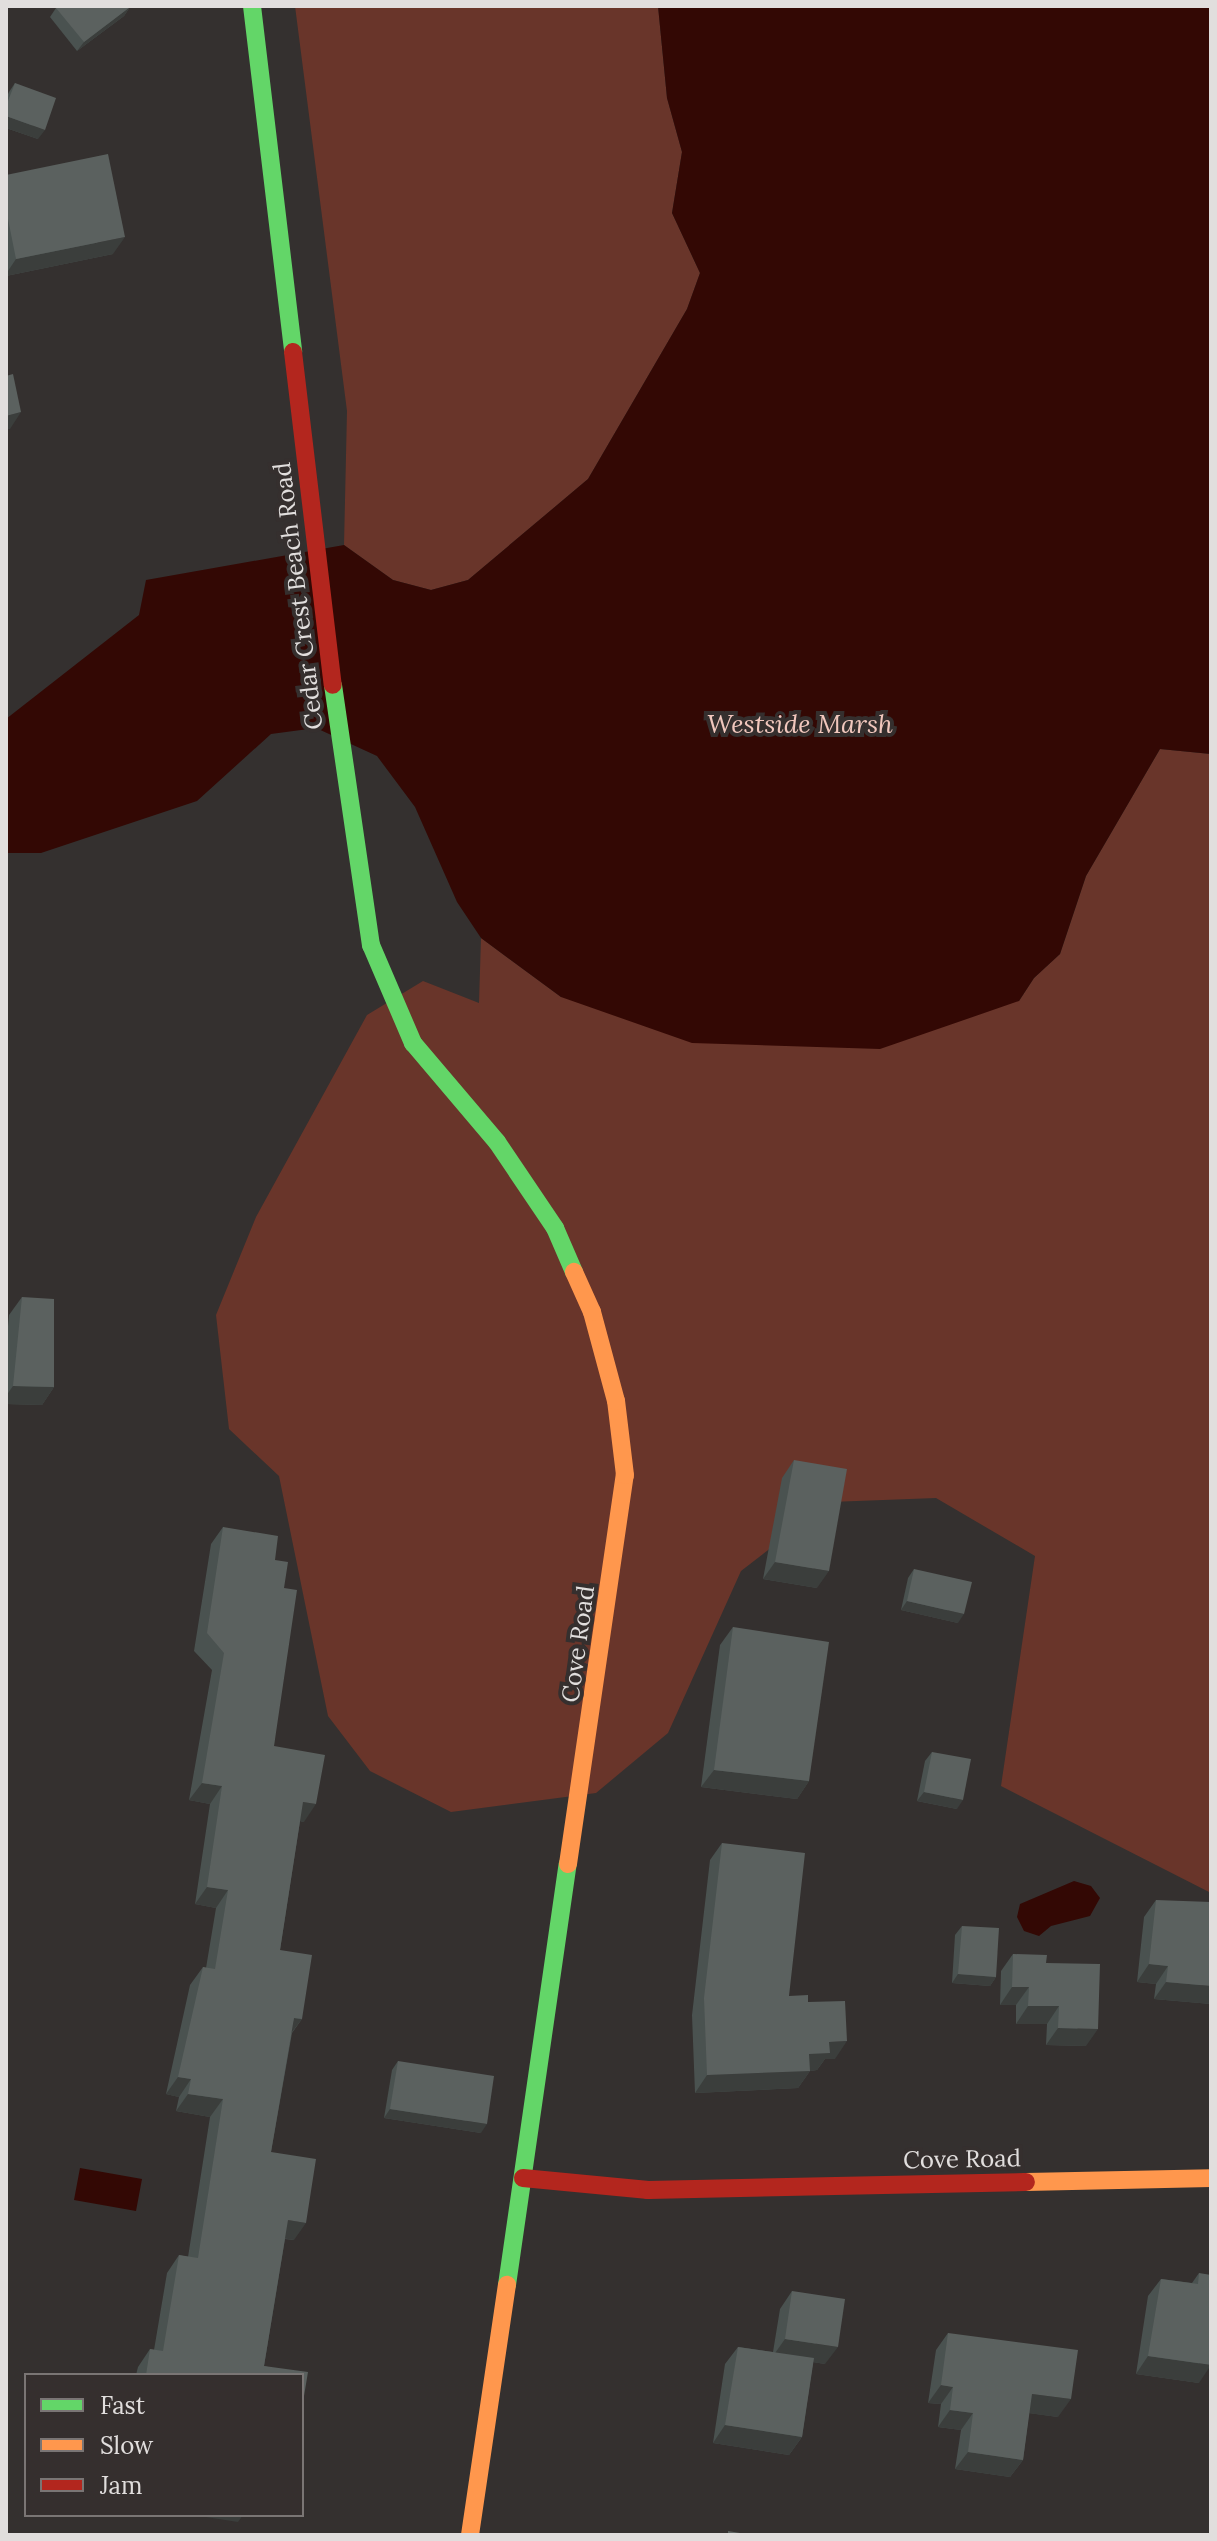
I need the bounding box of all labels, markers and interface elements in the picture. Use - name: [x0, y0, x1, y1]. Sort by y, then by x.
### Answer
- street label: Cedar Crest Beach Road: [267, 461, 329, 731]
- water label: Westside Marsh: [707, 708, 893, 740]
- street label: Cove Road: [556, 1584, 600, 1704]
- street label: Cove Road: [903, 2144, 1021, 2174]
- legend: [24, 2373, 304, 2517]
- text: Fast: [100, 2390, 145, 2421]
- text: Slow: [100, 2430, 153, 2461]
- text: Jam: [100, 2470, 142, 2501]

